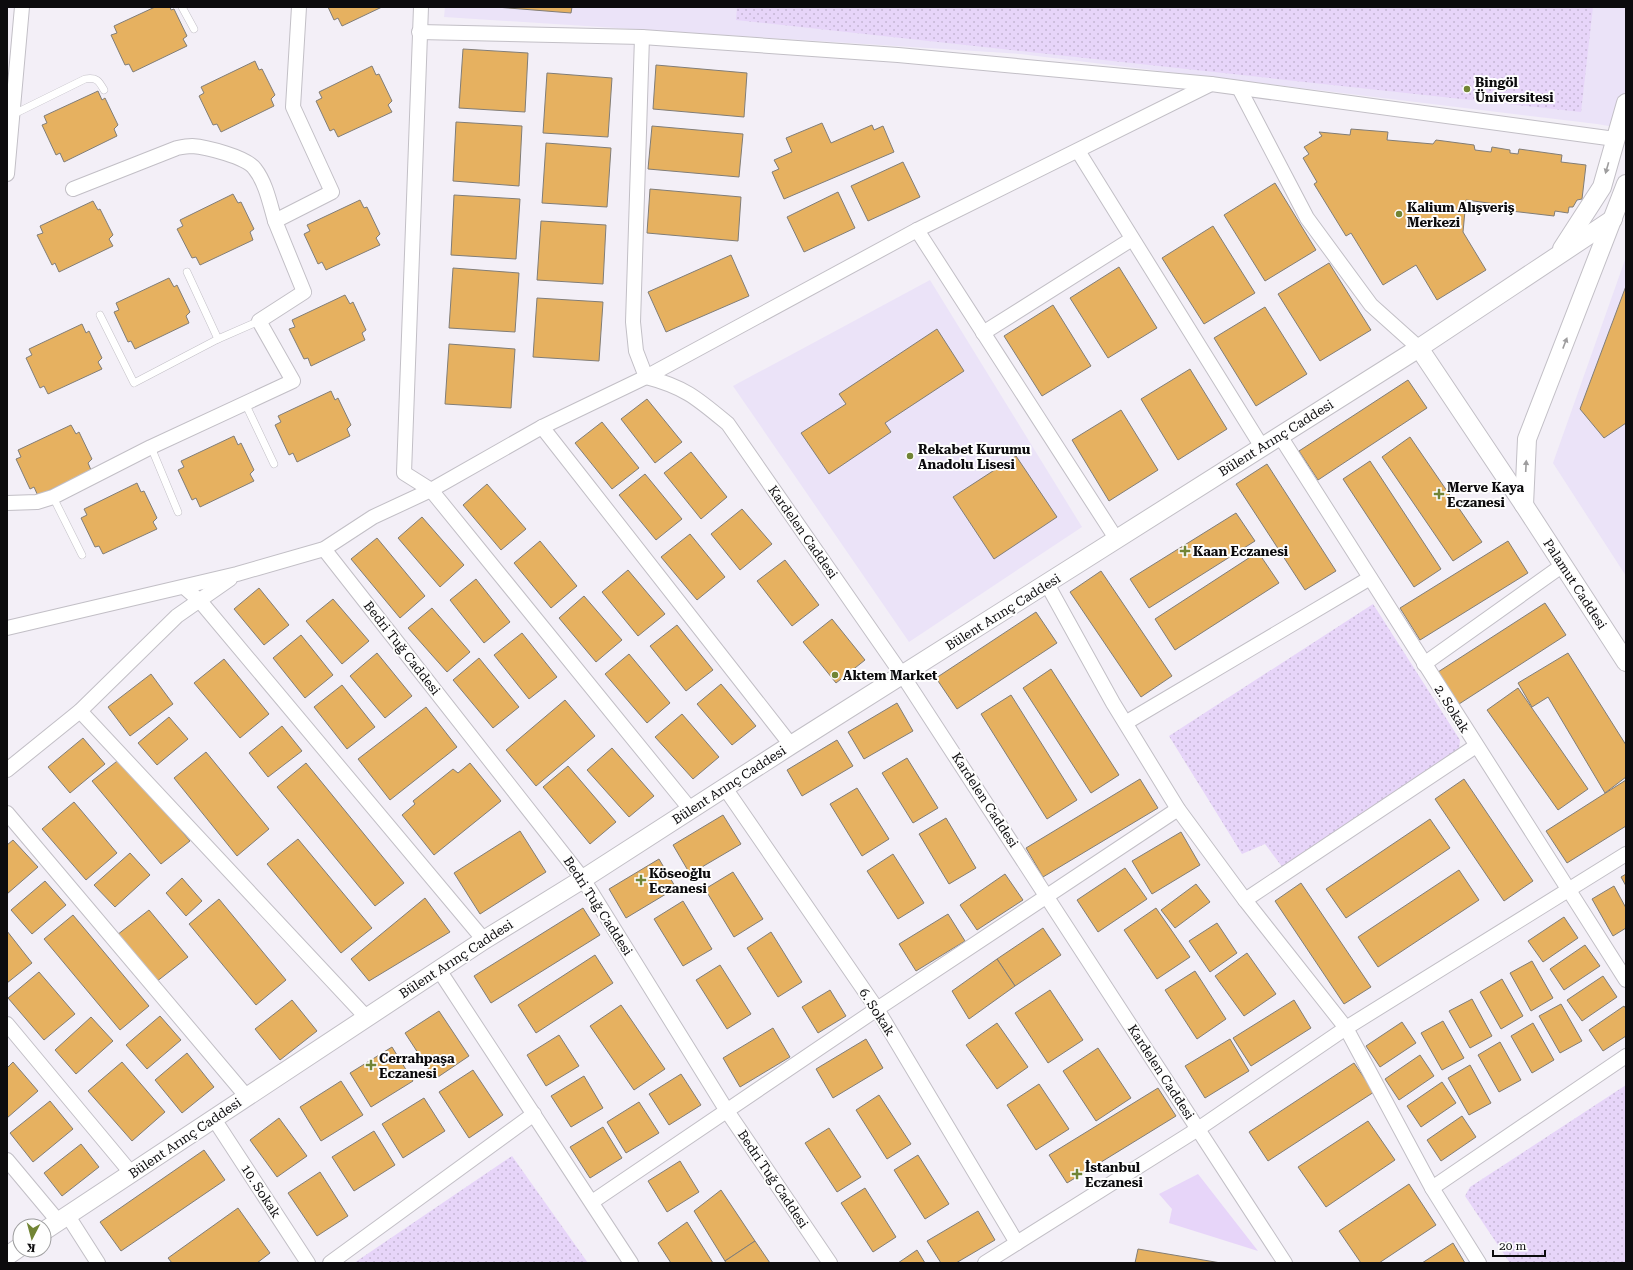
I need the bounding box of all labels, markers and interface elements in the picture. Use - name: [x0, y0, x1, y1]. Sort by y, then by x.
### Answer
- place label: Bingöl Üniversitesi: [1475, 75, 1554, 105]
- marker: Bingöl Üniversitesi: [1462, 84, 1472, 94]
- one-way arrow: [1604, 162, 1610, 174]
- place label: Kalium Alışveriş Merkezi: [1407, 200, 1515, 230]
- marker: Kalium Alışveriş Merkezi: [1394, 209, 1404, 219]
- one-way arrow: [1562, 337, 1568, 349]
- street label: Bülent Arınç Caddesi: [1216, 397, 1336, 479]
- place label: Rekabet Kurumu Anadolu Lisesi: [918, 442, 1031, 472]
- marker: Rekabet Kurumu Anadolu Lisesi: [905, 451, 915, 461]
- one-way arrow: [1523, 459, 1529, 472]
- place label: Merve Kaya Eczanesi: [1447, 480, 1525, 510]
- street label: Kardelen Caddesi: [765, 483, 841, 581]
- marker: Merve Kaya Eczanesi: [1434, 489, 1444, 499]
- street label: Palamut Caddesi: [1540, 536, 1610, 632]
- place label: Kaan Eczanesi: [1193, 544, 1289, 559]
- marker: Kaan Eczanesi: [1180, 546, 1190, 556]
- street label: Bülent Arınç Caddesi: [943, 571, 1063, 653]
- street label: Bedri Tuğ Caddesi: [361, 598, 443, 698]
- place label: Aktem Market: [843, 668, 938, 683]
- marker: Aktem Market: [830, 670, 840, 680]
- street label: 2. Sokak: [1432, 682, 1472, 736]
- street label: Bülent Arınç Caddesi: [669, 743, 789, 827]
- street label: Kardelen Caddesi: [949, 750, 1021, 850]
- street label: Bedri Tuğ Caddesi: [560, 854, 636, 958]
- place label: Köseoğlu Eczanesi: [649, 866, 711, 896]
- marker: Köseoğlu Eczanesi: [636, 875, 646, 885]
- street label: Bülent Arınç Caddesi: [396, 917, 516, 1001]
- street label: 6. Sokak: [856, 986, 898, 1038]
- street label: Kardelen Caddesi: [1125, 1022, 1197, 1122]
- place label: Cerrahpaşa Eczanesi: [379, 1051, 455, 1081]
- marker: Cerrahpaşa Eczanesi: [366, 1060, 376, 1070]
- street label: Bülent Arınç Caddesi: [126, 1095, 244, 1181]
- street label: Bedri Tuğ Caddesi: [735, 1127, 811, 1231]
- place label: İstanbul Eczanesi: [1085, 1159, 1143, 1190]
- street label: 10. Sokak: [238, 1162, 284, 1220]
- marker: İstanbul Eczanesi: [1072, 1169, 1082, 1179]
- north arrow: [12, 1218, 52, 1258]
- scale bar: [1493, 1232, 1545, 1258]
- text: 20 m: [1499, 1239, 1526, 1253]
- text: K: [26, 1240, 36, 1254]

